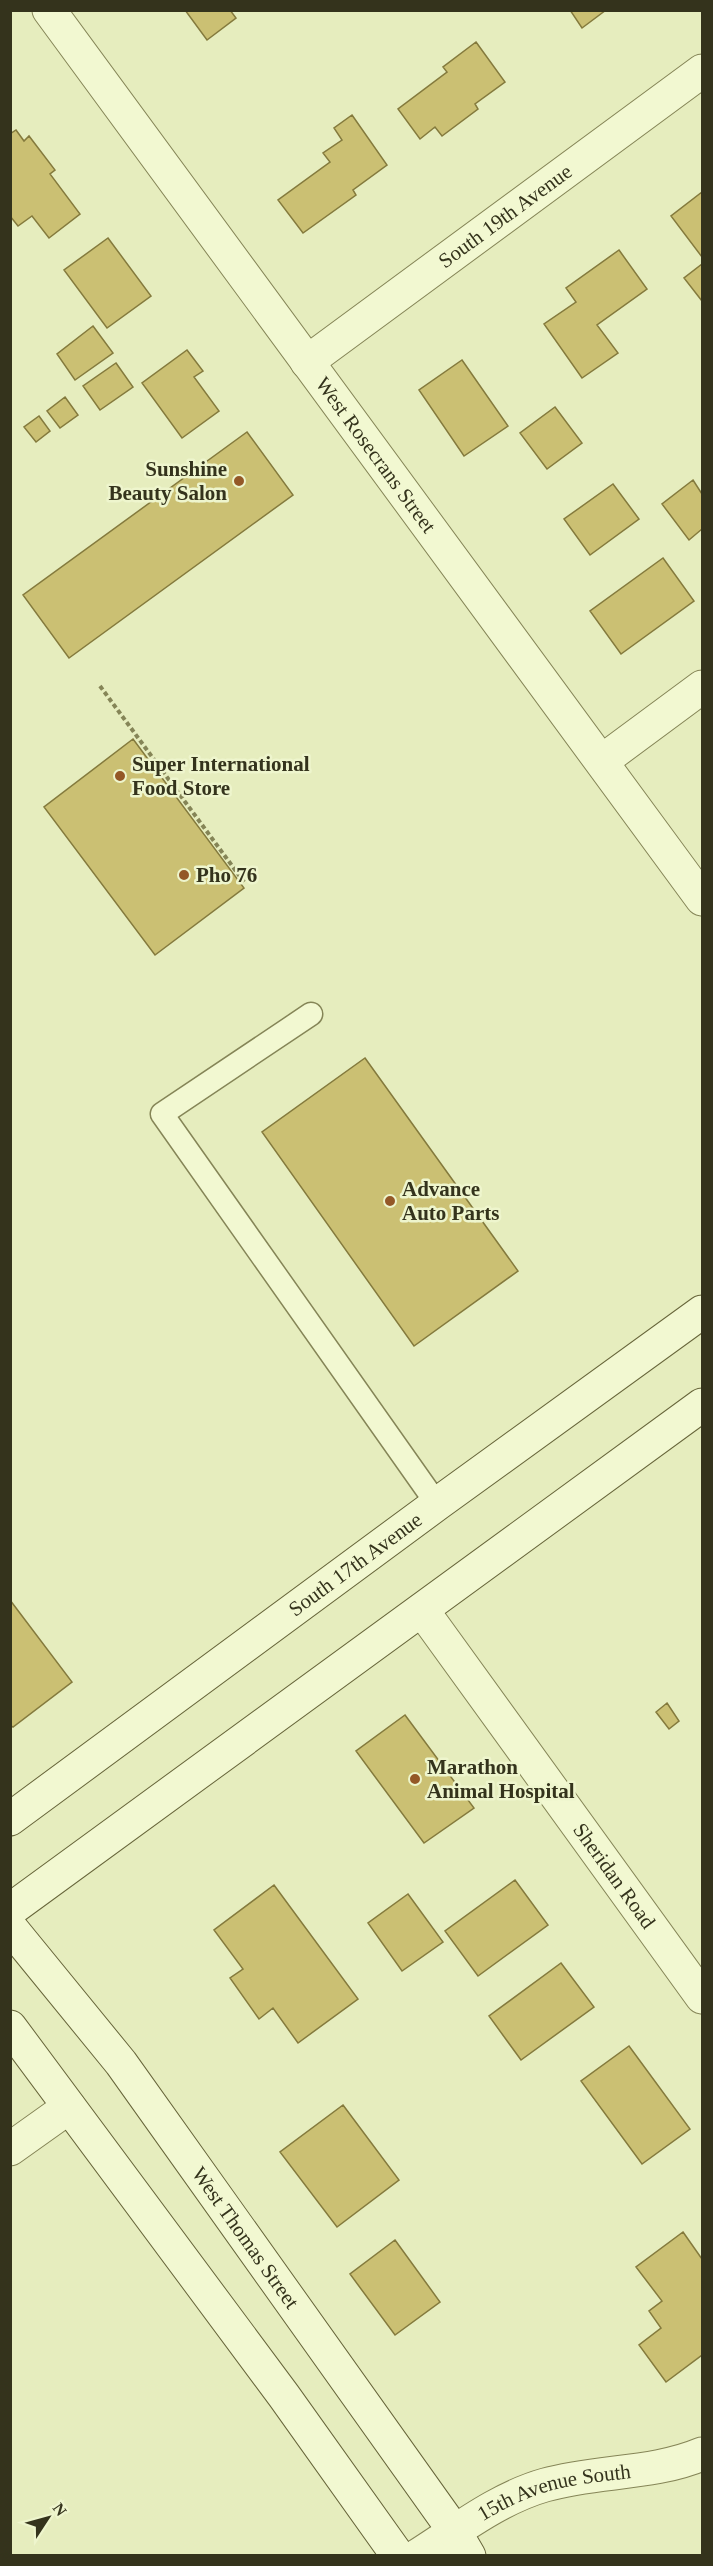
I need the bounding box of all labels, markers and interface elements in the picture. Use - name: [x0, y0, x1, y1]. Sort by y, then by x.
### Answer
- street label: South 19th Avenue: [434, 159, 576, 273]
- street label: West Rosecrans Street: [311, 372, 441, 538]
- place label: Sunshine Beauty Salon: [109, 457, 227, 505]
- marker: Sunshine Beauty Salon: [232, 474, 246, 488]
- place label: Super International Food Store: [132, 752, 310, 800]
- marker: Super International Food Store: [113, 769, 127, 783]
- place label: Pho 76: [196, 863, 257, 887]
- marker: Pho 76: [177, 868, 191, 882]
- place label: Advance Auto Parts: [402, 1177, 499, 1225]
- marker: Advance Auto Parts: [383, 1194, 397, 1208]
- street label: South 17th Avenue: [284, 1507, 427, 1621]
- place label: Marathon Animal Hospital: [427, 1755, 575, 1803]
- marker: Marathon Animal Hospital: [408, 1772, 422, 1786]
- street label: Sheridan Road: [568, 1818, 661, 1934]
- street label: West Thomas Street: [187, 2162, 304, 2313]
- street label: 15th Avenue South: [473, 2459, 633, 2526]
- north arrow: [18, 2488, 78, 2548]
- text: N: [49, 2500, 70, 2520]

